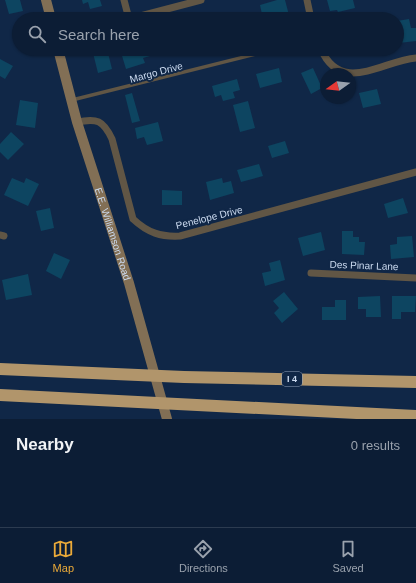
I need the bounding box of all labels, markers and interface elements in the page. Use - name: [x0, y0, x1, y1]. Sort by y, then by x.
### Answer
- search box: [12, 12, 404, 56]
- icon: search: [26, 23, 48, 45]
- text: Search here: [58, 26, 140, 43]
- street label: Margo Drive: [128, 60, 184, 85]
- north arrow: [320, 68, 356, 104]
- street label: E.E. Williamson Road: [93, 186, 133, 282]
- street label: Penelope Drive: [175, 204, 244, 231]
- street label: Des Pinar Lane: [329, 259, 399, 272]
- road number: I 4: [282, 372, 302, 386]
- text: Nearby: [16, 435, 74, 454]
- text: 0 results: [351, 438, 400, 453]
- tab: Map: [52, 538, 74, 574]
- tab: Directions: [179, 538, 228, 574]
- tab: Saved: [332, 538, 364, 574]

